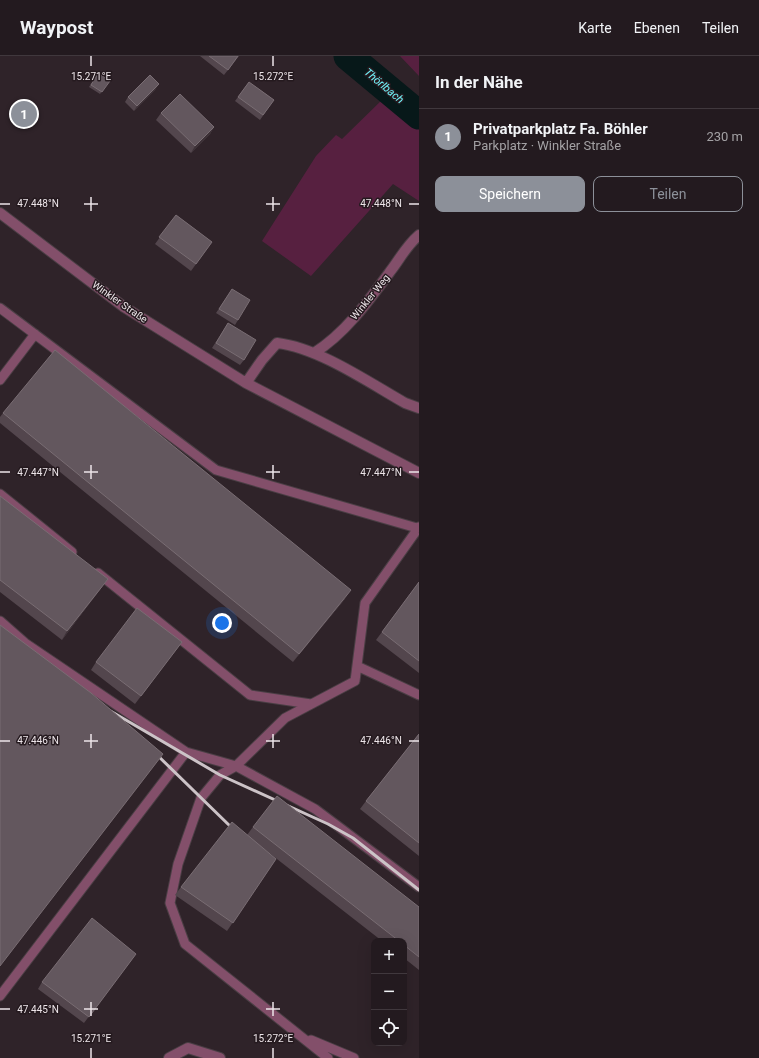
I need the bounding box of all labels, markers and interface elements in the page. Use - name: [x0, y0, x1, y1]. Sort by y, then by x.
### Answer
- text: Waypost: [20, 16, 94, 39]
- text: Karte: [578, 20, 612, 36]
- text: Ebenen: [634, 20, 680, 36]
- text: Teilen: [702, 20, 739, 36]
- water label: Thörlbach: [362, 66, 407, 106]
- text: 15.271°E: [71, 71, 111, 82]
- text: 15.272°E: [253, 71, 293, 82]
- text: In der Nähe: [435, 72, 523, 92]
- pin: 1: [11, 99, 37, 129]
- text: Privatparkplatz Fa. Böhler: [473, 120, 648, 138]
- text: 1: [444, 129, 452, 144]
- text: 230 m: [706, 129, 743, 144]
- text: Parkplatz · Winkler Straße: [473, 138, 621, 153]
- button: Speichern: [435, 176, 585, 212]
- button: Teilen: [593, 176, 743, 212]
- text: 47.448°N: [17, 198, 59, 209]
- text: 47.448°N: [360, 198, 402, 209]
- street label: Winkler Weg: [348, 272, 392, 322]
- street label: Winkler Straße: [90, 279, 150, 325]
- text: 47.447°N: [17, 467, 59, 478]
- text: 47.447°N: [360, 467, 402, 478]
- your location: [212, 613, 232, 633]
- text: 47.446°N: [17, 735, 59, 746]
- text: 47.446°N: [360, 735, 402, 746]
- map controls: [371, 938, 407, 1046]
- button: +: [371, 938, 407, 974]
- button: −: [371, 974, 407, 1010]
- text: 47.445°N: [17, 1004, 59, 1015]
- button: locate: [371, 1010, 407, 1046]
- text: 15.271°E: [71, 1033, 111, 1044]
- text: 15.272°E: [253, 1033, 293, 1044]

